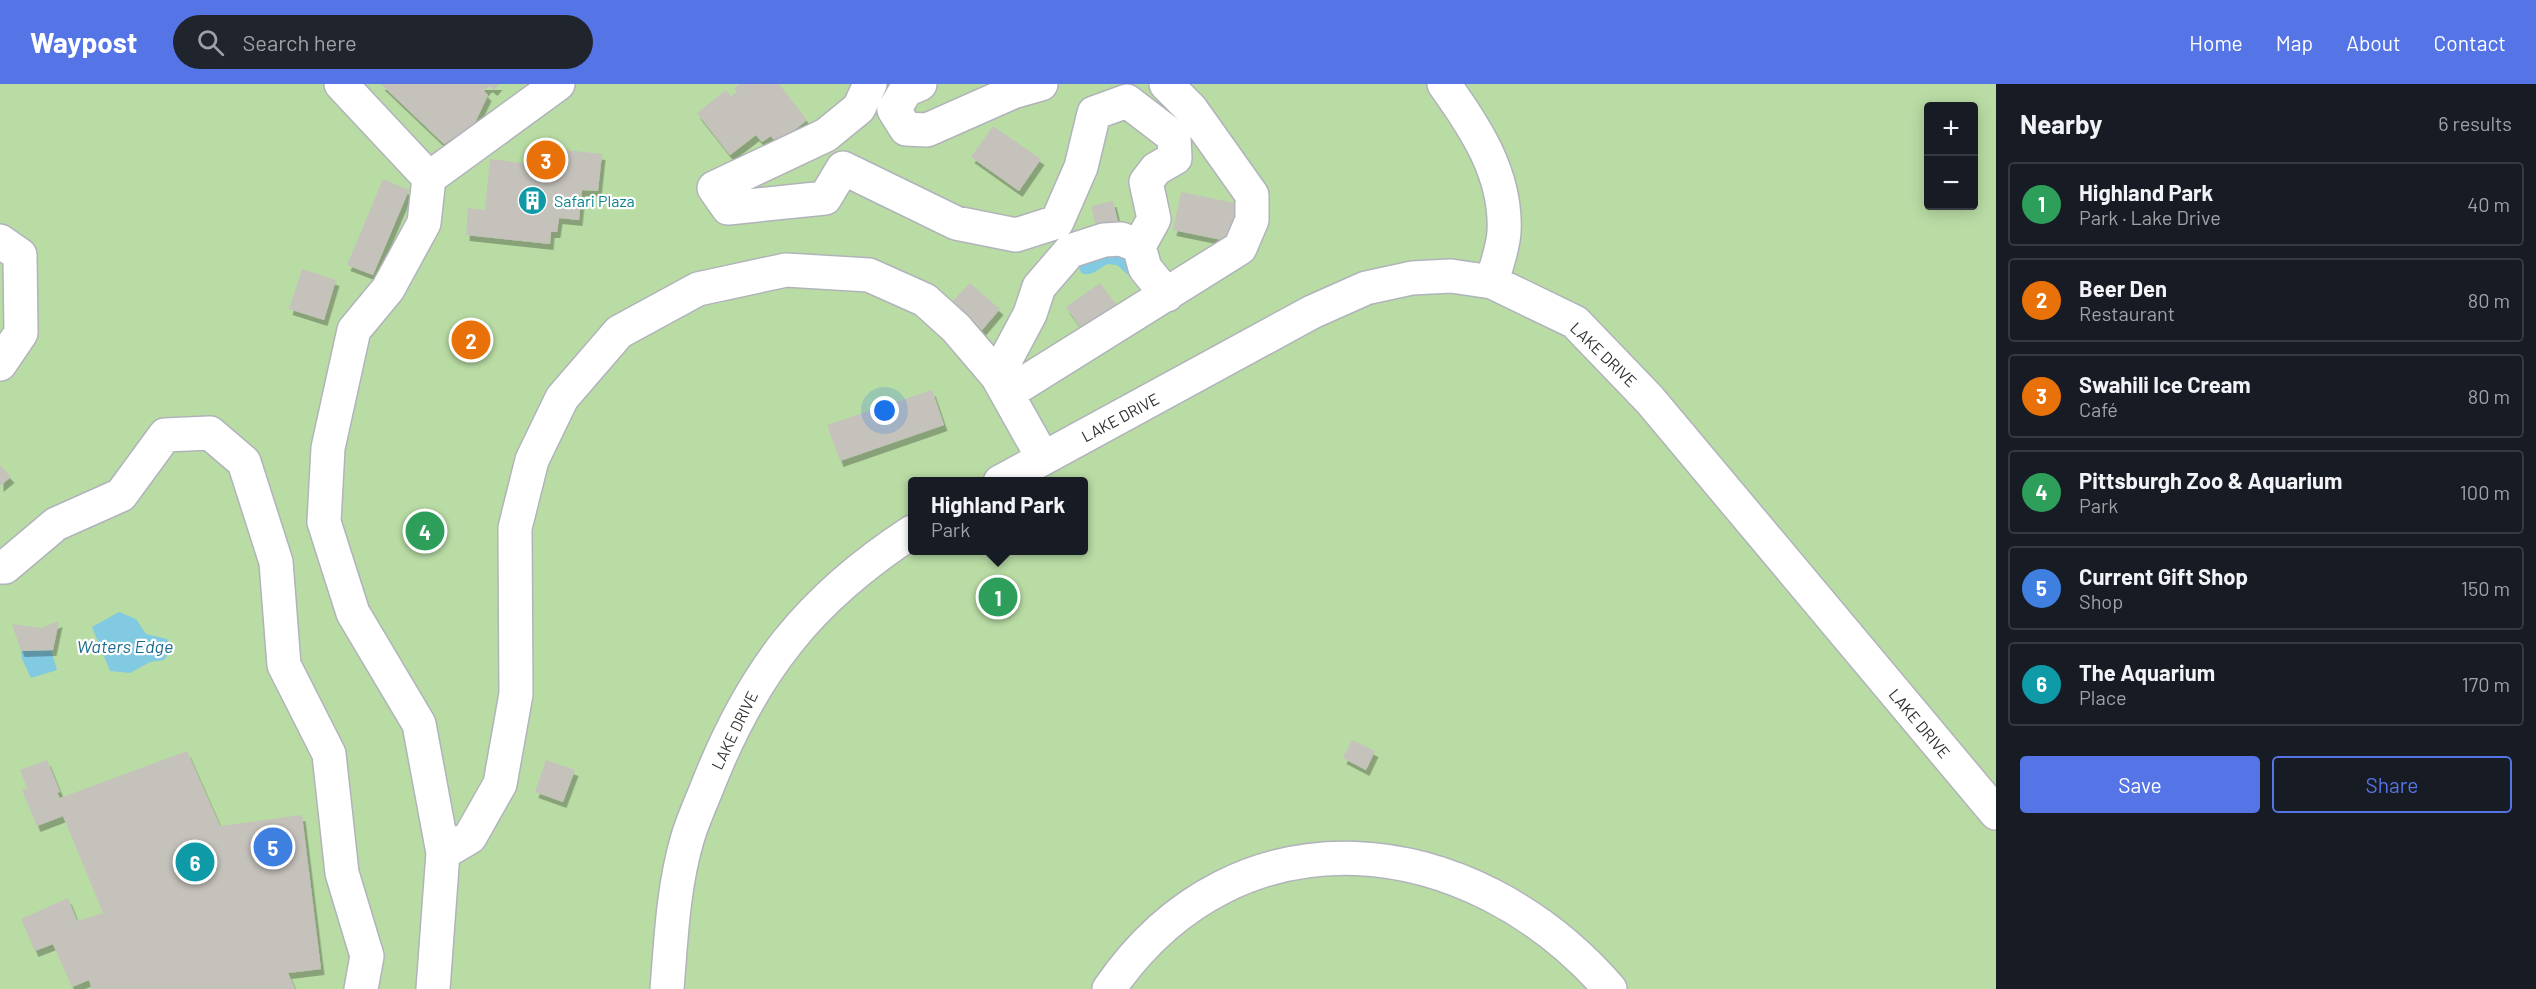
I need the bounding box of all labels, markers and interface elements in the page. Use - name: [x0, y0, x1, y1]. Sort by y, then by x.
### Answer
- search box: [173, 15, 593, 69]
- text: Waypost: [30, 25, 137, 59]
- icon: search: [194, 26, 227, 59]
- text: Search here: [242, 29, 357, 55]
- text: Home: [2189, 30, 2243, 55]
- text: Map: [2276, 30, 2313, 55]
- text: About: [2346, 30, 2401, 55]
- text: Contact: [2434, 30, 2506, 55]
- map controls: [1924, 102, 1978, 210]
- button: +: [1924, 102, 1978, 156]
- text: Nearby: [2020, 108, 2102, 139]
- text: 6 results: [2438, 111, 2512, 135]
- pin: 3: [526, 138, 566, 182]
- button: −: [1924, 156, 1978, 210]
- text: Highland Park: [2079, 179, 2213, 205]
- building icon: Safari Plaza: [517, 184, 549, 216]
- place label: Safari Plaza: [554, 191, 635, 210]
- text: 1: [2038, 192, 2045, 216]
- text: 40 m: [2467, 192, 2510, 216]
- text: Park · Lake Drive: [2079, 205, 2221, 229]
- text: Beer Den: [2079, 275, 2167, 301]
- text: 2: [2036, 288, 2047, 312]
- text: 80 m: [2468, 288, 2510, 312]
- text: Restaurant: [2079, 301, 2175, 325]
- pin: 2: [452, 318, 490, 362]
- street label: LAKE DRIVE: [1567, 318, 1641, 390]
- text: Swahili Ice Cream: [2079, 371, 2251, 397]
- text: 3: [2036, 384, 2047, 408]
- text: 80 m: [2468, 384, 2510, 408]
- street label: LAKE DRIVE: [1078, 389, 1162, 445]
- your location: [870, 396, 899, 425]
- text: Café: [2079, 397, 2118, 421]
- text: Pittsburgh Zoo & Aquarium: [2079, 467, 2342, 493]
- popup: [908, 477, 1088, 555]
- text: 4: [2035, 480, 2048, 504]
- text: 100 m: [2460, 480, 2510, 504]
- text: Highland Park: [931, 491, 1065, 517]
- text: Park: [2079, 493, 2118, 517]
- pin: 4: [406, 508, 444, 554]
- text: Park: [931, 517, 970, 541]
- text: Current Gift Shop: [2079, 563, 2248, 589]
- pin: 1: [978, 574, 1018, 620]
- text: 5: [2036, 576, 2047, 600]
- text: 150 m: [2461, 576, 2510, 600]
- text: Shop: [2079, 589, 2123, 613]
- water label: Waters Edge: [77, 635, 173, 657]
- text: The Aquarium: [2079, 659, 2215, 685]
- text: 6: [2036, 672, 2047, 696]
- text: 170 m: [2462, 672, 2510, 696]
- street label: LAKE DRIVE: [1885, 684, 1955, 762]
- text: Place: [2079, 685, 2127, 709]
- street label: LAKE DRIVE: [707, 688, 761, 772]
- button: Save: [2020, 756, 2260, 813]
- button: Share: [2272, 756, 2512, 813]
- pin: 5: [254, 824, 292, 870]
- pin: 6: [176, 840, 214, 884]

